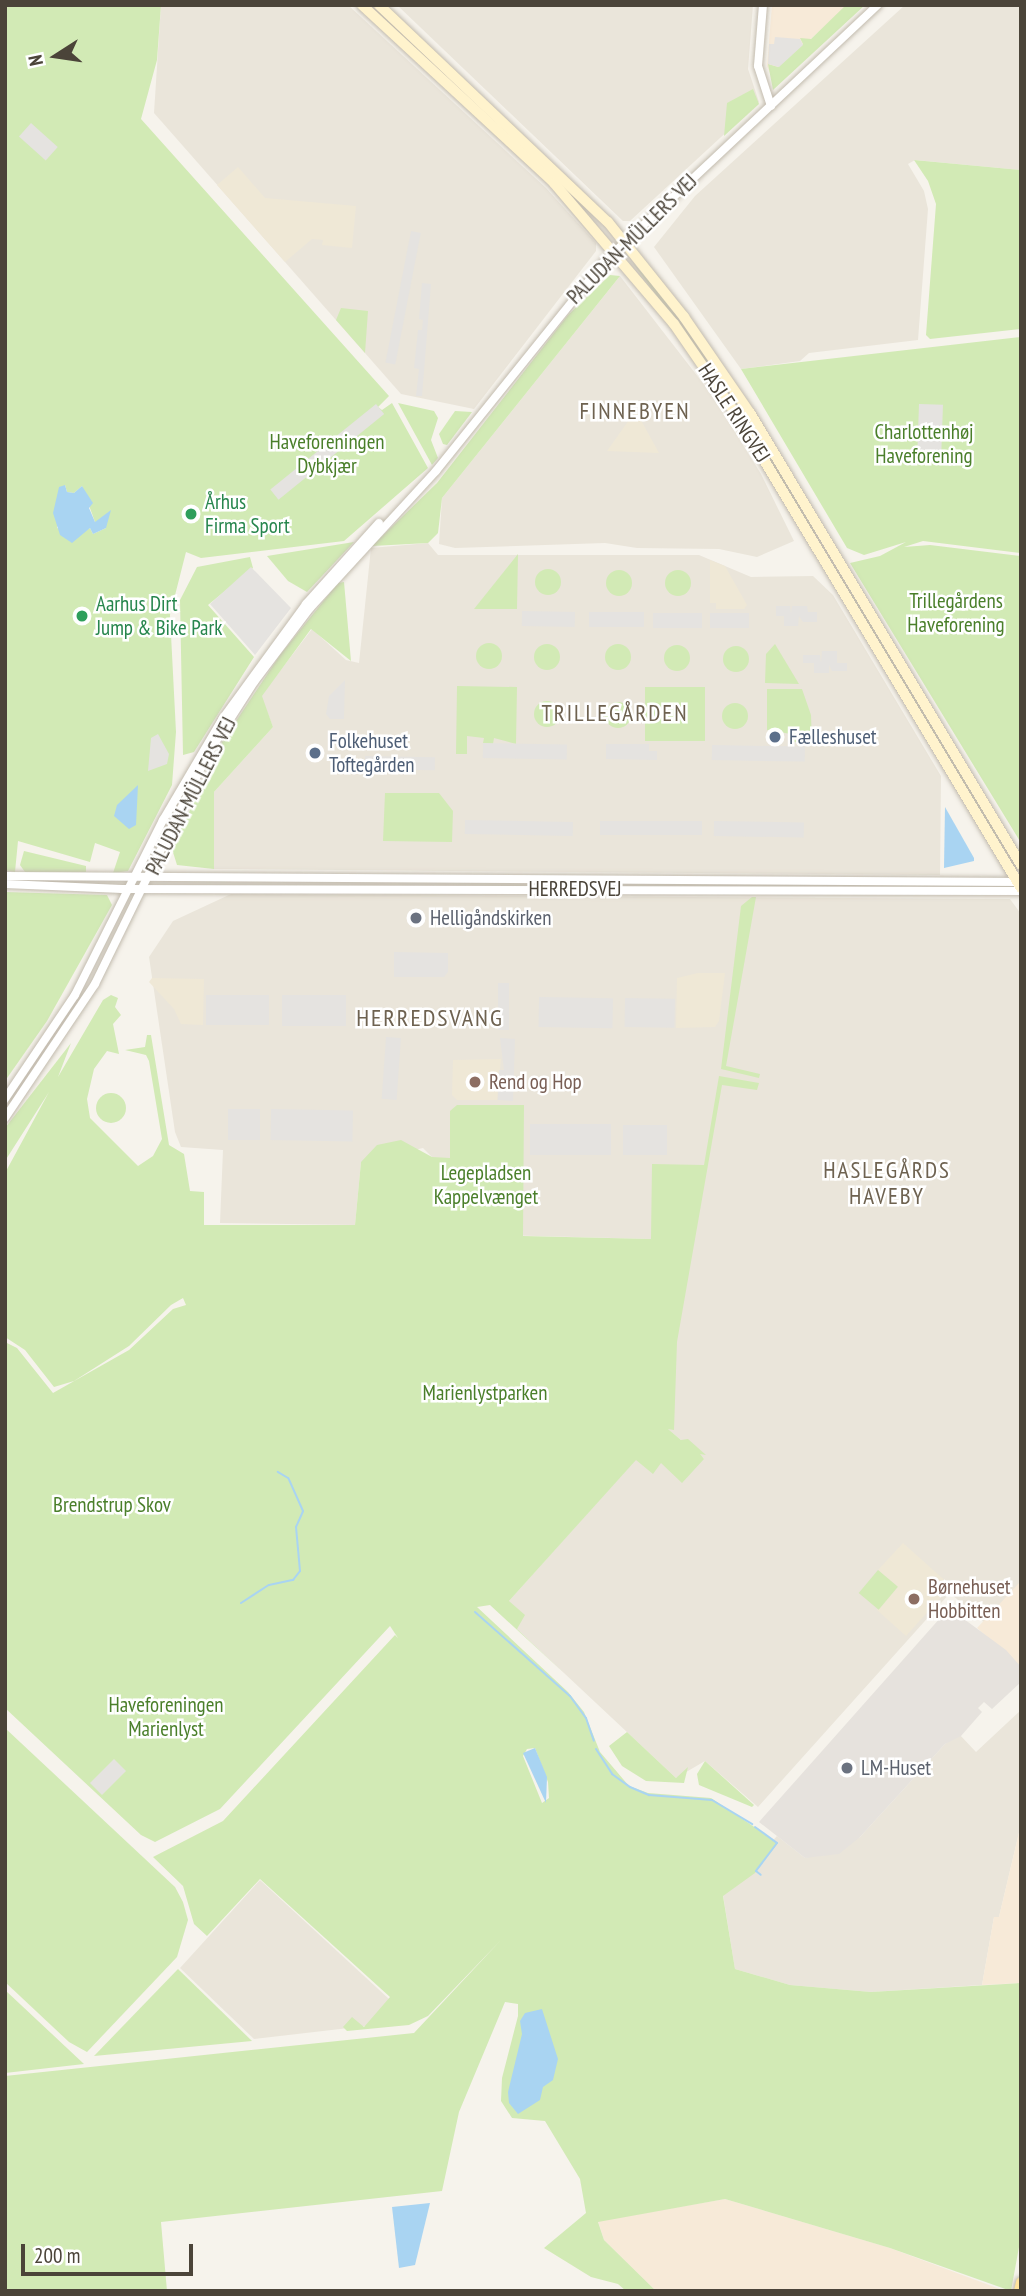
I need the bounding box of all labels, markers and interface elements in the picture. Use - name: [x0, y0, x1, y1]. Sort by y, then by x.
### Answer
- north arrow: [21, 21, 91, 91]
- text: N: [23, 53, 48, 68]
- street label: PALUDAN-MÜLLERS VEJ: [562, 169, 702, 309]
- street label: HASLE RINGVEJ: [693, 359, 775, 467]
- district label: FINNEBYEN: [581, 397, 689, 425]
- park label: Charlottenhøj Haveforening: [874, 419, 974, 469]
- park label: Haveforeningen Dybkjær: [269, 429, 385, 479]
- place label: Århus Firma Sport: [205, 489, 290, 539]
- marker: Århus Firma Sport: [183, 506, 199, 522]
- park label: Trillegårdens Haveforening: [907, 588, 1005, 638]
- place label: Aarhus Dirt Jump & Bike Park: [96, 591, 222, 641]
- marker: Aarhus Dirt Jump & Bike Park: [74, 608, 90, 624]
- district label: TRILLEGÅRDEN: [543, 699, 687, 727]
- street label: PALUDAN-MÜLLERS VEJ: [140, 713, 242, 879]
- place label: Fælleshuset: [789, 724, 877, 750]
- place label: Folkehuset Toftegården: [329, 728, 415, 778]
- marker: Fælleshuset: [767, 729, 783, 745]
- marker: Folkehuset Toftegården: [307, 745, 323, 761]
- street label: HERREDSVEJ: [528, 876, 622, 902]
- place label: Helligåndskirken: [430, 905, 551, 931]
- marker: Helligåndskirken: [408, 910, 424, 926]
- district label: HERREDSVANG: [358, 1004, 502, 1032]
- place label: Rend og Hop: [489, 1069, 582, 1095]
- marker: Rend og Hop: [467, 1074, 483, 1090]
- district label: HASLEGÅRDS HAVEBY: [824, 1156, 950, 1210]
- park label: Legepladsen Kappelvænget: [434, 1160, 538, 1210]
- park label: Marienlystparken: [423, 1380, 547, 1406]
- park label: Brendstrup Skov: [53, 1492, 171, 1518]
- place label: Børnehuset Hobbitten: [928, 1574, 1011, 1624]
- marker: Børnehuset Hobbitten: [906, 1591, 922, 1607]
- park label: Haveforeningen Marienlyst: [108, 1692, 224, 1742]
- place label: LM-Huset: [861, 1755, 931, 1781]
- marker: LM-Huset: [839, 1760, 855, 1776]
- scale bar: [24, 2230, 196, 2274]
- text: 200 m: [34, 2242, 80, 2269]

